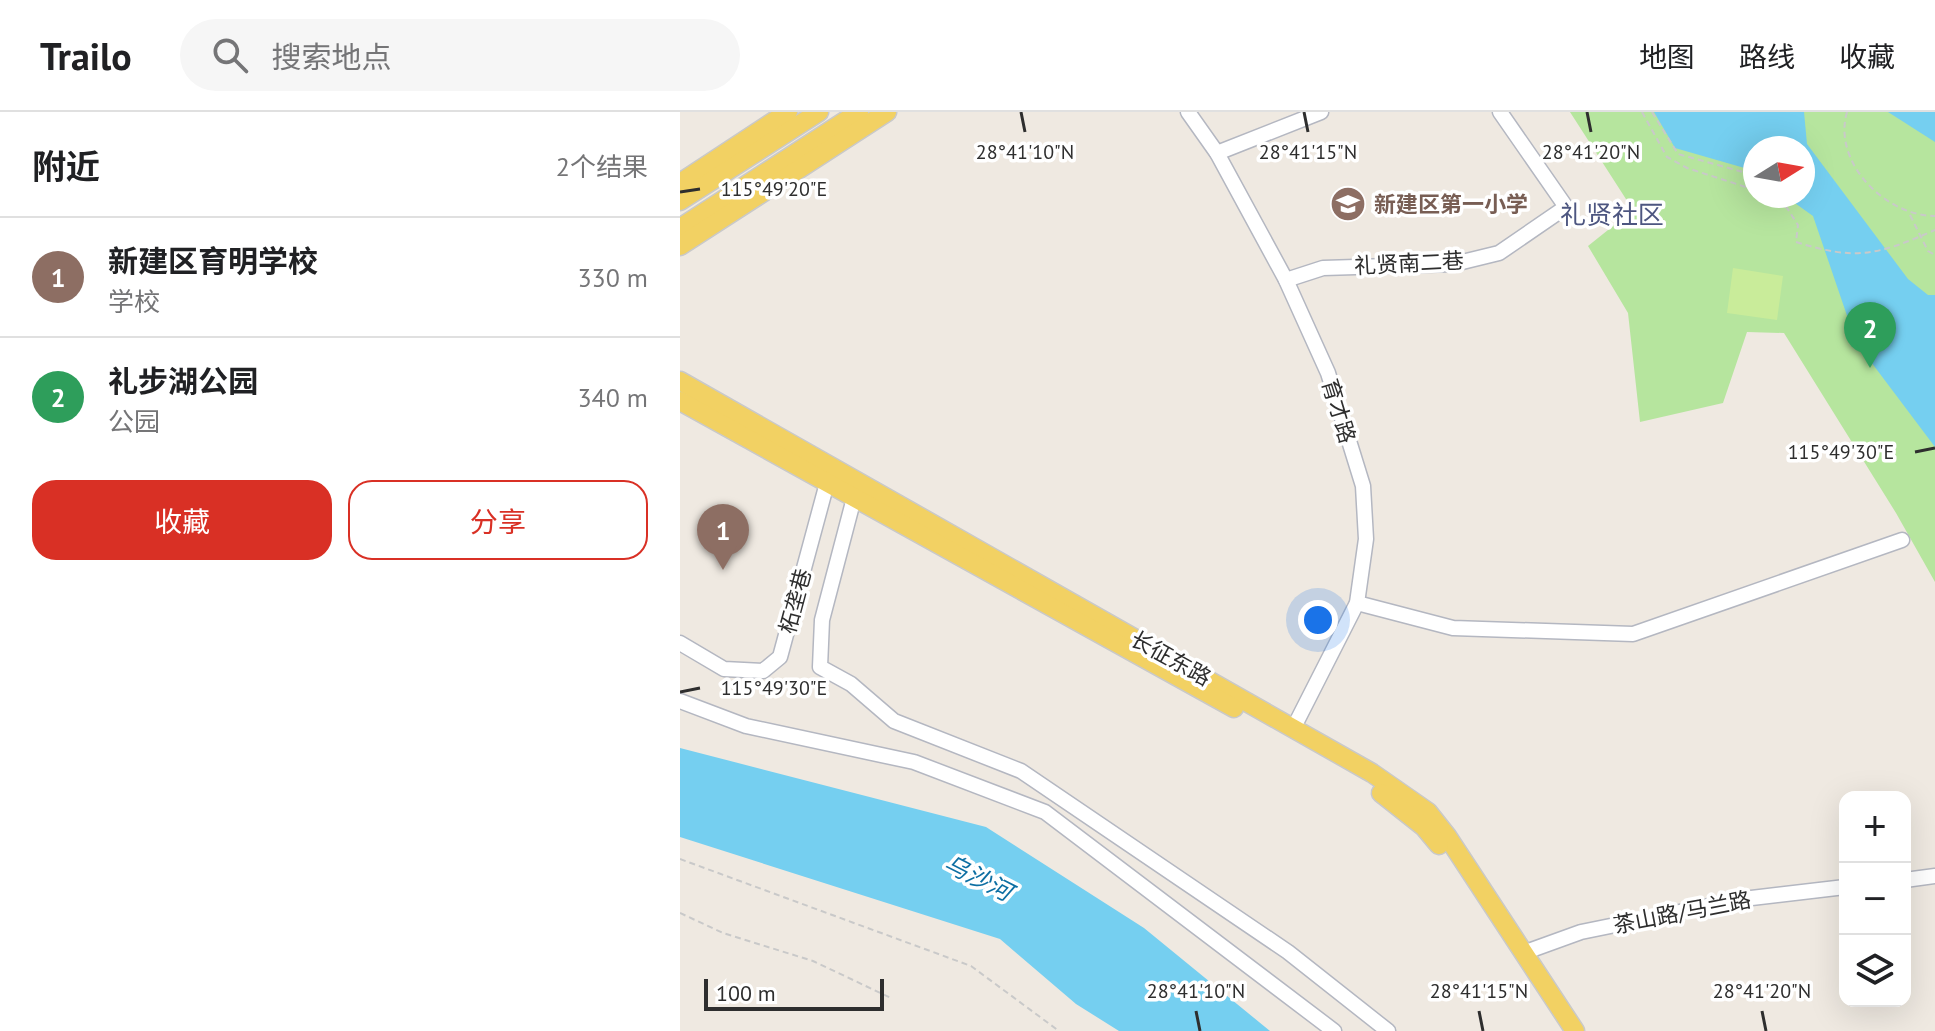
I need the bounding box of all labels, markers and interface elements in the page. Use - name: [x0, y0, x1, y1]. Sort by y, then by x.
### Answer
- search box: [180, 19, 740, 91]
- text: Trailo: [40, 31, 132, 80]
- icon: search: [208, 33, 252, 77]
- text: 搜索地点: [272, 37, 392, 76]
- text: 地图: [1639, 38, 1695, 75]
- text: 路线: [1739, 38, 1795, 75]
- text: 收藏: [1839, 38, 1895, 75]
- north arrow: [1743, 136, 1815, 208]
- text: 28°41'10"N: [976, 139, 1074, 165]
- text: 28°41'15"N: [1259, 139, 1357, 165]
- text: 28°41'20"N: [1542, 139, 1640, 165]
- text: 附近: [32, 144, 100, 188]
- text: 2个结果: [556, 150, 648, 183]
- text: 115°49'20"E: [721, 176, 827, 202]
- school or university icon: 新建区第一小学: [1329, 185, 1367, 223]
- place label: 新建区第一小学: [1374, 190, 1528, 218]
- district label: 礼贤社区: [1560, 198, 1664, 231]
- text: 新建区育明学校: [108, 241, 318, 280]
- street label: 礼贤南二巷: [1353, 246, 1465, 280]
- text: 1: [51, 261, 65, 294]
- text: 330 m: [577, 261, 648, 294]
- text: 学校: [108, 285, 160, 318]
- pin: 2: [1844, 302, 1896, 368]
- text: 礼步湖公园: [108, 361, 258, 400]
- street label: 育才路: [1316, 375, 1362, 447]
- text: 2: [51, 381, 65, 414]
- text: 340 m: [577, 381, 648, 414]
- text: 公园: [108, 405, 160, 438]
- text: 115°49'30"E: [1788, 439, 1894, 465]
- button: 收藏: [32, 480, 332, 560]
- button: 分享: [348, 480, 648, 560]
- pin: 1: [697, 504, 749, 570]
- street label: 柘垄巷: [773, 565, 817, 637]
- your location: [1298, 600, 1338, 640]
- street label: 长征东路: [1126, 624, 1216, 692]
- text: 115°49'30"E: [721, 675, 827, 701]
- map controls: [1839, 791, 1911, 1007]
- button: +: [1839, 791, 1911, 863]
- water label: 乌沙河: [939, 847, 1021, 910]
- button: −: [1839, 863, 1911, 935]
- street label: 茶山路/马兰路: [1611, 885, 1753, 939]
- button: layers: [1839, 935, 1911, 1007]
- scale bar: [704, 975, 884, 1011]
- text: 28°41'10"N: [1147, 978, 1245, 1004]
- text: 28°41'15"N: [1430, 978, 1528, 1004]
- text: 28°41'20"N: [1713, 978, 1811, 1004]
- text: 100 m: [716, 979, 776, 1007]

